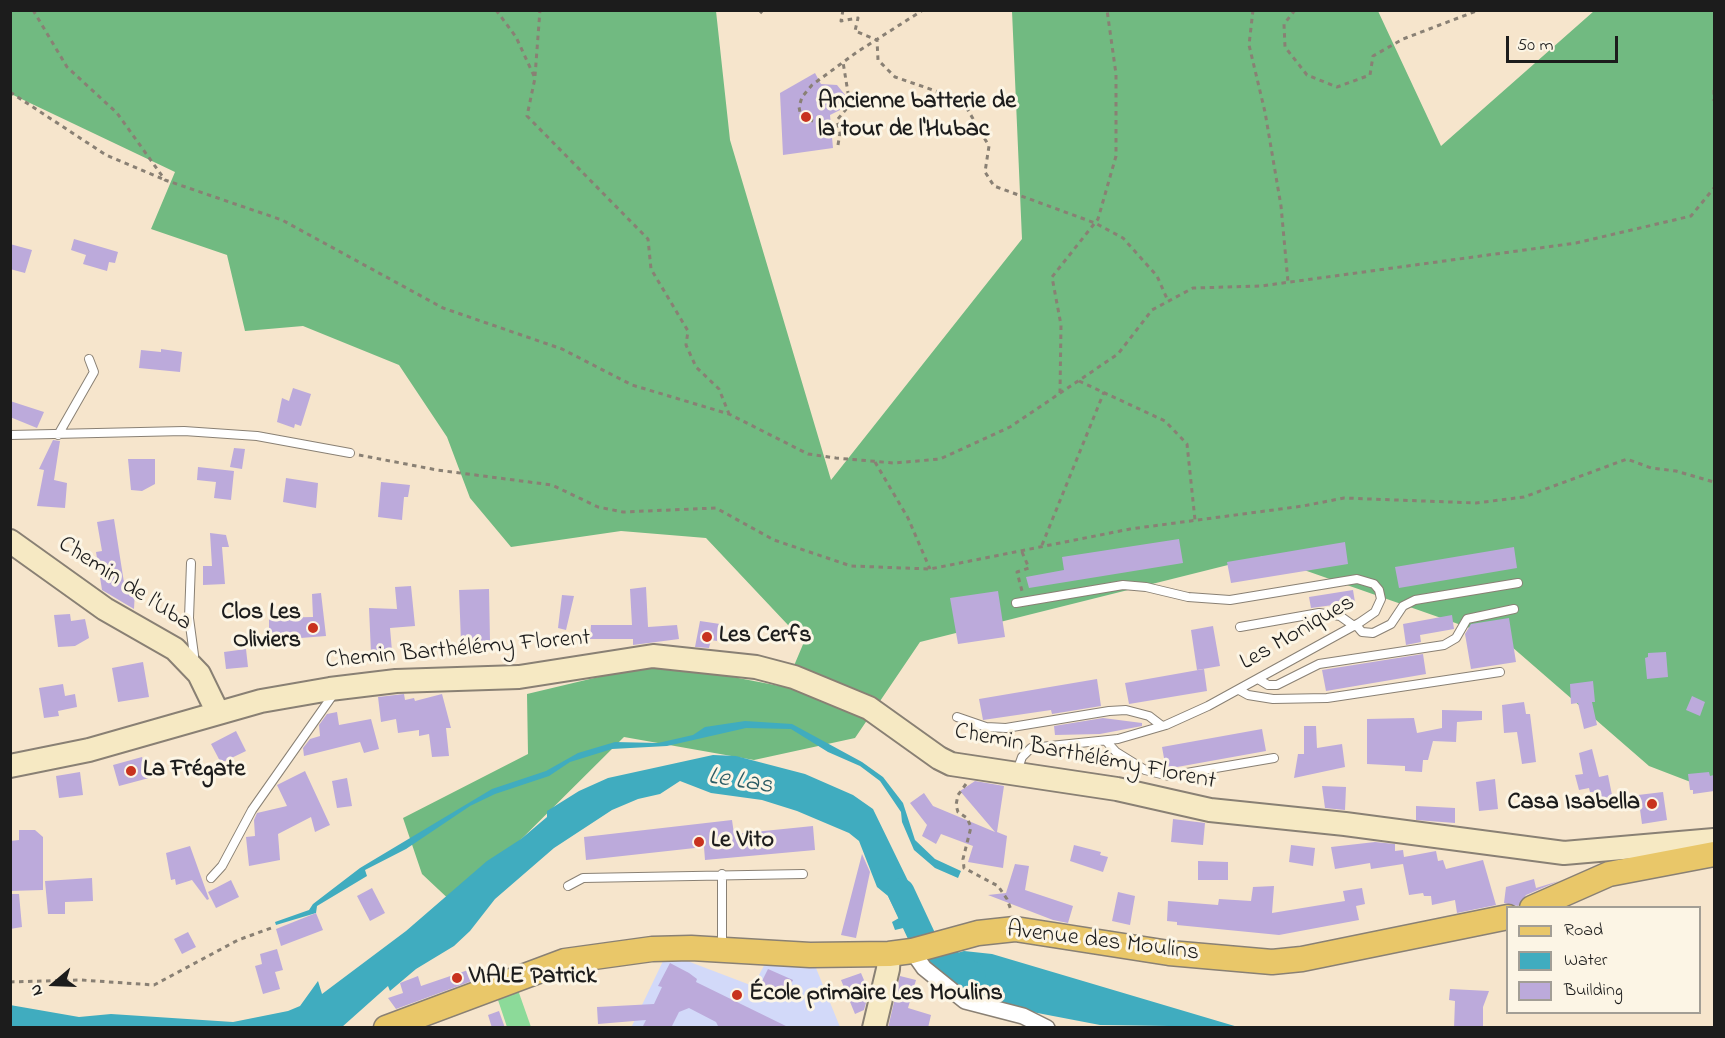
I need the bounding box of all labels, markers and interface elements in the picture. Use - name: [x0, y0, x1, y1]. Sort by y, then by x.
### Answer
- scale bar: [1509, 24, 1622, 62]
- text: 50 m: [1517, 33, 1554, 59]
- place label: Ancienne batterie de la tour de l'Hubac: [818, 89, 1016, 145]
- marker: Ancienne batterie de la tour de l'Hubac: [799, 110, 813, 124]
- street label: Chemin de l'Uba: [52, 531, 196, 639]
- street label: Les Moniques: [1236, 590, 1360, 678]
- place label: Clos Les Oliviers: [221, 600, 301, 656]
- marker: Clos Les Oliviers: [306, 621, 320, 635]
- place label: Les Cerfs: [719, 623, 812, 651]
- street label: Chemin Barthélémy Florent: [324, 625, 592, 677]
- marker: Les Cerfs: [700, 630, 714, 644]
- street label: Chemin Barthélémy Florent: [952, 719, 1218, 797]
- place label: La Frégate: [143, 757, 245, 785]
- water label: Le Las: [706, 763, 774, 803]
- marker: La Frégate: [124, 764, 138, 778]
- place label: Casa Isabella: [1507, 790, 1640, 818]
- marker: Casa Isabella: [1645, 797, 1659, 811]
- place label: Le Vito: [711, 828, 774, 856]
- marker: Le Vito: [692, 835, 706, 849]
- legend: [1506, 906, 1701, 1014]
- street label: Avenue des Moulins: [1005, 917, 1201, 969]
- text: Road: [1564, 918, 1603, 944]
- text: Water: [1564, 948, 1607, 974]
- north arrow: [24, 954, 84, 1014]
- place label: VIALE Patrick: [469, 964, 597, 992]
- marker: VIALE Patrick: [450, 971, 464, 985]
- text: Building: [1564, 978, 1623, 1004]
- text: N: [24, 981, 50, 999]
- place label: École primaire Les Moulins: [749, 981, 1003, 1009]
- marker: École primaire Les Moulins: [730, 988, 744, 1002]

